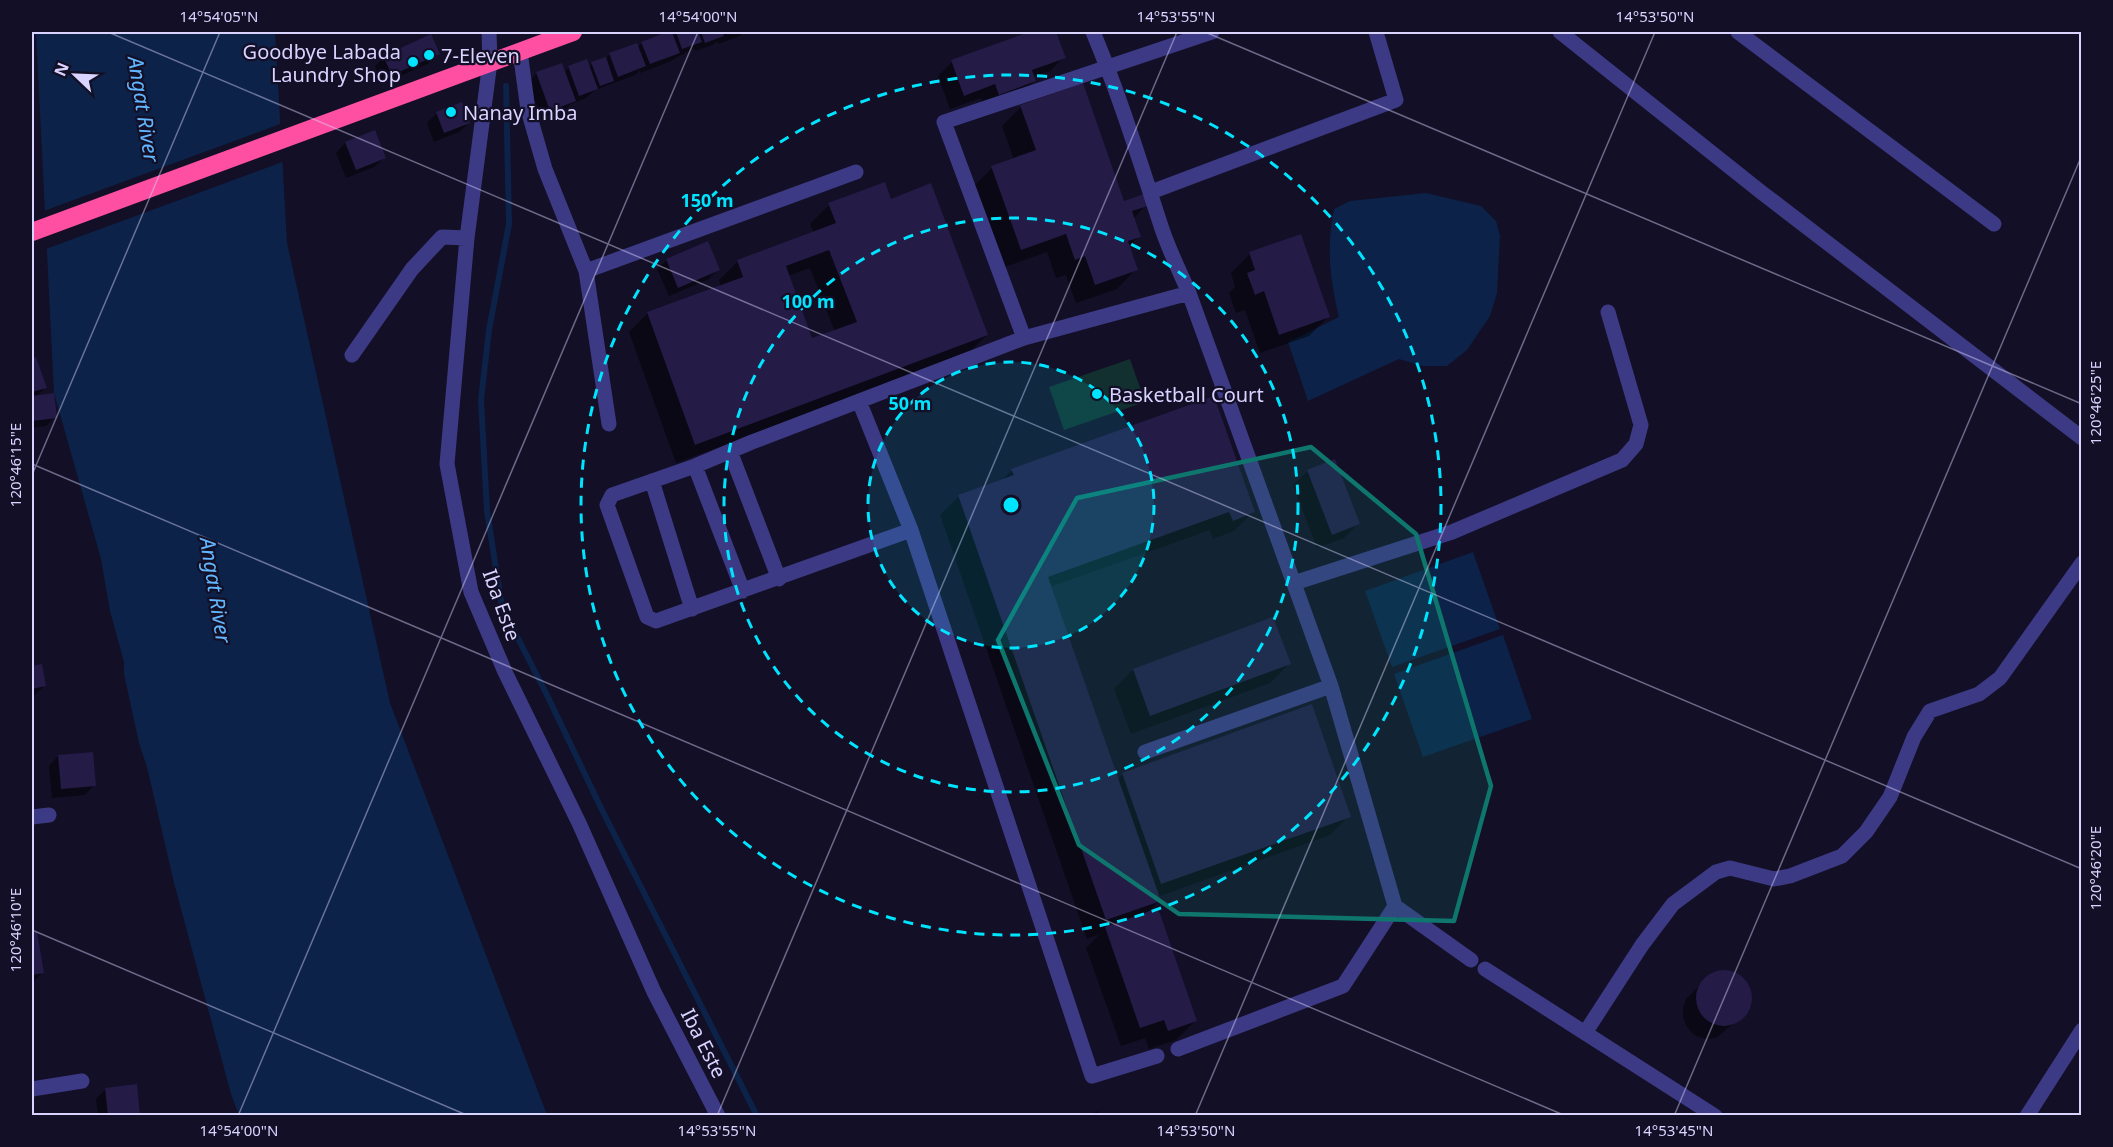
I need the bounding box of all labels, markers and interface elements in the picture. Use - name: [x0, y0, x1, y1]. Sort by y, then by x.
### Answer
- text: 14°54'05"N: [180, 6, 258, 26]
- text: 14°54'00"N: [659, 6, 737, 26]
- text: 14°53'55"N: [1137, 6, 1215, 26]
- text: 14°53'50"N: [1616, 6, 1694, 26]
- place label: Goodbye Labada Laundry Shop: [243, 38, 401, 88]
- place label: 7-Eleven: [441, 42, 520, 69]
- north arrow: [45, 45, 105, 105]
- marker: 7-Eleven: [422, 48, 436, 62]
- water label: Angat River: [122, 52, 166, 165]
- marker: Goodbye Labada Laundry Shop: [406, 55, 420, 69]
- text: N: [49, 59, 74, 79]
- place label: Nanay Imba: [463, 99, 577, 126]
- marker: Nanay Imba: [444, 105, 458, 119]
- text: 150 m: [680, 188, 734, 212]
- text: 100 m: [781, 289, 835, 313]
- text: 120°46'25"E: [2085, 361, 2105, 445]
- place label: Basketball Court: [1109, 381, 1264, 408]
- marker: Basketball Court: [1090, 387, 1104, 401]
- text: 50 m: [889, 391, 931, 415]
- text: 120°46'15"E: [5, 423, 25, 507]
- centre of rings: [1001, 495, 1021, 515]
- water label: Angat River: [194, 533, 238, 646]
- street label: Iba Este: [477, 565, 527, 645]
- text: 120°46'20"E: [2085, 826, 2105, 910]
- text: 120°46'10"E: [5, 888, 25, 972]
- street label: Iba Este: [675, 1004, 733, 1082]
- text: 14°54'00"N: [200, 1120, 278, 1140]
- text: 14°53'55"N: [678, 1120, 756, 1140]
- text: 14°53'50"N: [1157, 1120, 1235, 1140]
- text: 14°53'45"N: [1635, 1120, 1713, 1140]

